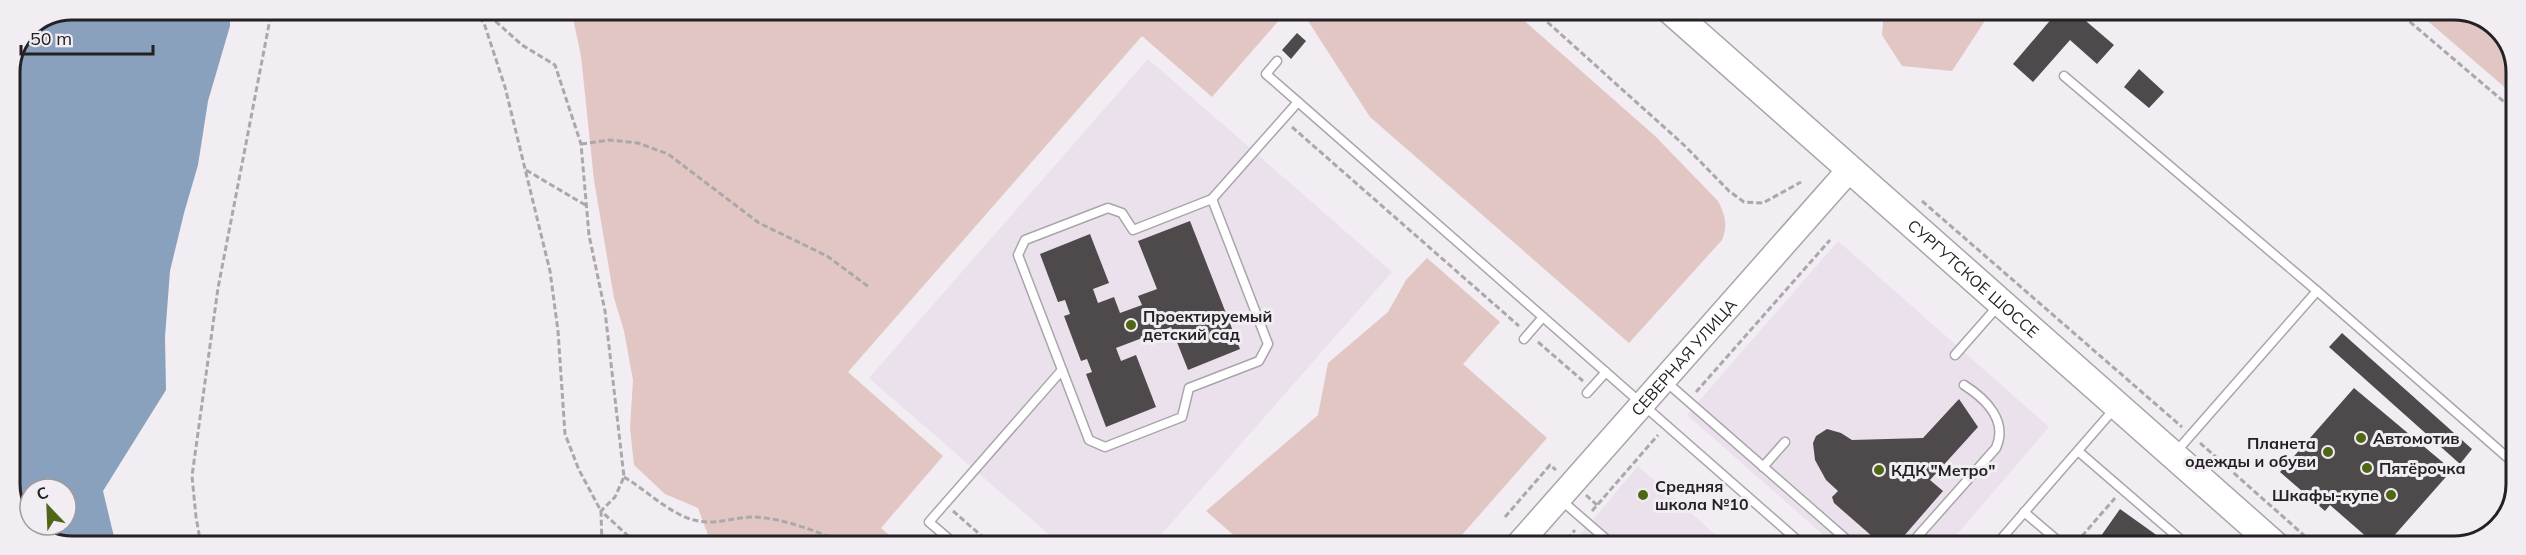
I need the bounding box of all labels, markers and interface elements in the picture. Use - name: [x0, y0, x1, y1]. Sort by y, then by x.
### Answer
- scale bar: [21, 18, 153, 56]
- text: 50 m: [30, 27, 72, 50]
- street label: СУРГУТСКОЕ ШОССЕ: [1904, 215, 2043, 342]
- street label: СЕВЕРНАЯ УЛИЦА: [1627, 294, 1741, 420]
- place label: Проектируемый детский сад: [1143, 306, 1272, 344]
- marker: Проектируемый детский сад: [1124, 318, 1138, 332]
- place label: Автомотив: [2373, 428, 2460, 448]
- marker: Автомотив: [2354, 431, 2368, 445]
- place label: Планета одежды и обуви: [2185, 433, 2316, 471]
- marker: Планета одежды и обуви: [2321, 445, 2335, 459]
- place label: Пятёрочка: [2379, 458, 2466, 478]
- place label: КДК "Метро": [1891, 460, 1995, 480]
- marker: Пятёрочка: [2360, 461, 2374, 475]
- marker: КДК "Метро": [1872, 463, 1886, 477]
- place label: Средняя школа №10: [1655, 476, 1749, 514]
- north arrow: [18, 477, 78, 537]
- text: С: [33, 482, 51, 505]
- place label: Шкафы-купе: [2272, 485, 2379, 505]
- marker: Средняя школа №10: [1636, 488, 1650, 502]
- marker: Шкафы-купе: [2384, 488, 2398, 502]

